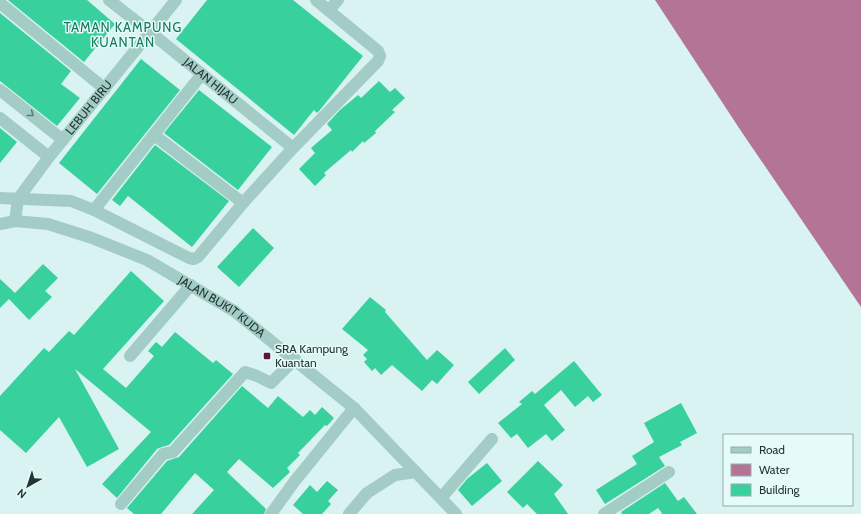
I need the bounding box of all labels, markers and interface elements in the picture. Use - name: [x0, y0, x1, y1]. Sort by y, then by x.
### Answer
- district label: TAMAN KAMPUNG KUANTAN: [64, 19, 182, 50]
- street label: JALAN HIJAU: [180, 54, 241, 107]
- street label: LEBUH BIRU: [62, 77, 115, 138]
- one-way arrow: [26, 109, 33, 116]
- street label: JALAN BUKIT KUDA: [175, 272, 269, 341]
- place label: SRA Kampung Kuantan: [275, 341, 349, 370]
- marker: SRA Kampung Kuantan: [262, 351, 272, 361]
- legend: [723, 434, 853, 506]
- text: Road: [759, 442, 785, 457]
- text: Water: [759, 462, 790, 477]
- north arrow: [8, 466, 48, 506]
- text: Building: [759, 482, 801, 497]
- text: N: [14, 486, 29, 502]

